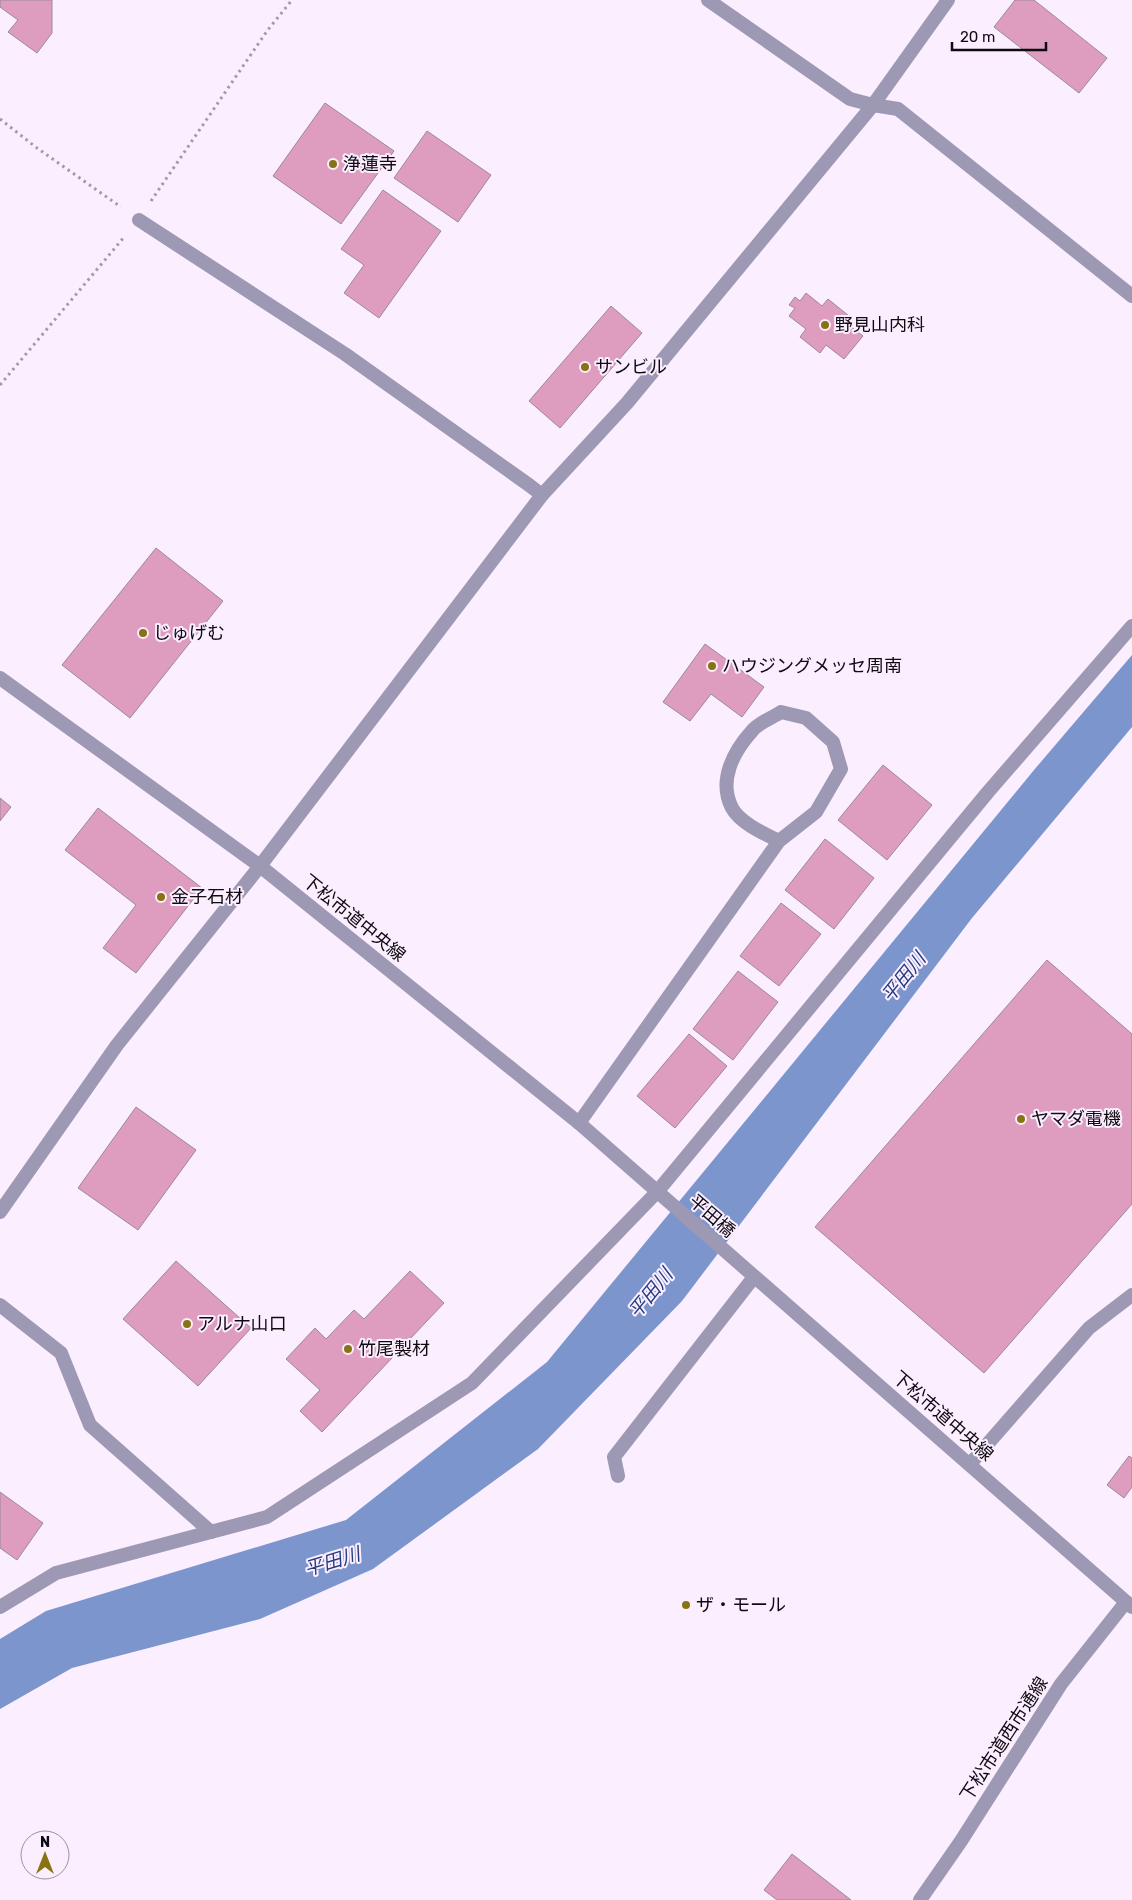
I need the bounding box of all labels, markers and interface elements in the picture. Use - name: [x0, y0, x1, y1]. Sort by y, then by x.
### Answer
- scale bar: [952, 20, 1046, 52]
- text: 20 m: [960, 28, 995, 46]
- place label: 浄蓮寺: [343, 153, 397, 175]
- marker: 浄蓮寺: [327, 158, 339, 170]
- place label: 野見山内科: [835, 314, 925, 336]
- marker: 野見山内科: [819, 319, 831, 331]
- place label: サンビル: [595, 356, 667, 378]
- marker: サンビル: [579, 361, 591, 373]
- place label: じゅげむ: [153, 622, 225, 644]
- marker: じゅげむ: [137, 627, 149, 639]
- place label: ハウジングメッセ周南: [722, 655, 902, 677]
- marker: ハウジングメッセ周南: [706, 660, 718, 672]
- street label: 下松市道中央線: [298, 870, 410, 966]
- place label: 金子石材: [171, 886, 243, 908]
- marker: 金子石材: [155, 891, 167, 903]
- water label: 平田川: [877, 946, 932, 1007]
- place label: ヤマダ電機: [1031, 1108, 1121, 1130]
- marker: ヤマダ電機: [1015, 1113, 1027, 1125]
- street label: 平田橋: [684, 1190, 740, 1242]
- water label: 平田川: [624, 1262, 679, 1323]
- place label: アルナ山口: [197, 1313, 287, 1335]
- marker: アルナ山口: [181, 1318, 193, 1330]
- place label: 竹尾製材: [358, 1338, 430, 1360]
- marker: 竹尾製材: [342, 1343, 354, 1355]
- street label: 下松市道中央線: [888, 1366, 998, 1466]
- water label: 平田川: [302, 1542, 365, 1581]
- place label: ザ・モール: [696, 1594, 786, 1616]
- marker: ザ・モール: [680, 1599, 692, 1611]
- street label: 下松市道西市通線: [956, 1673, 1052, 1805]
- north arrow: [20, 1830, 70, 1880]
- text: N: [40, 1834, 50, 1851]

